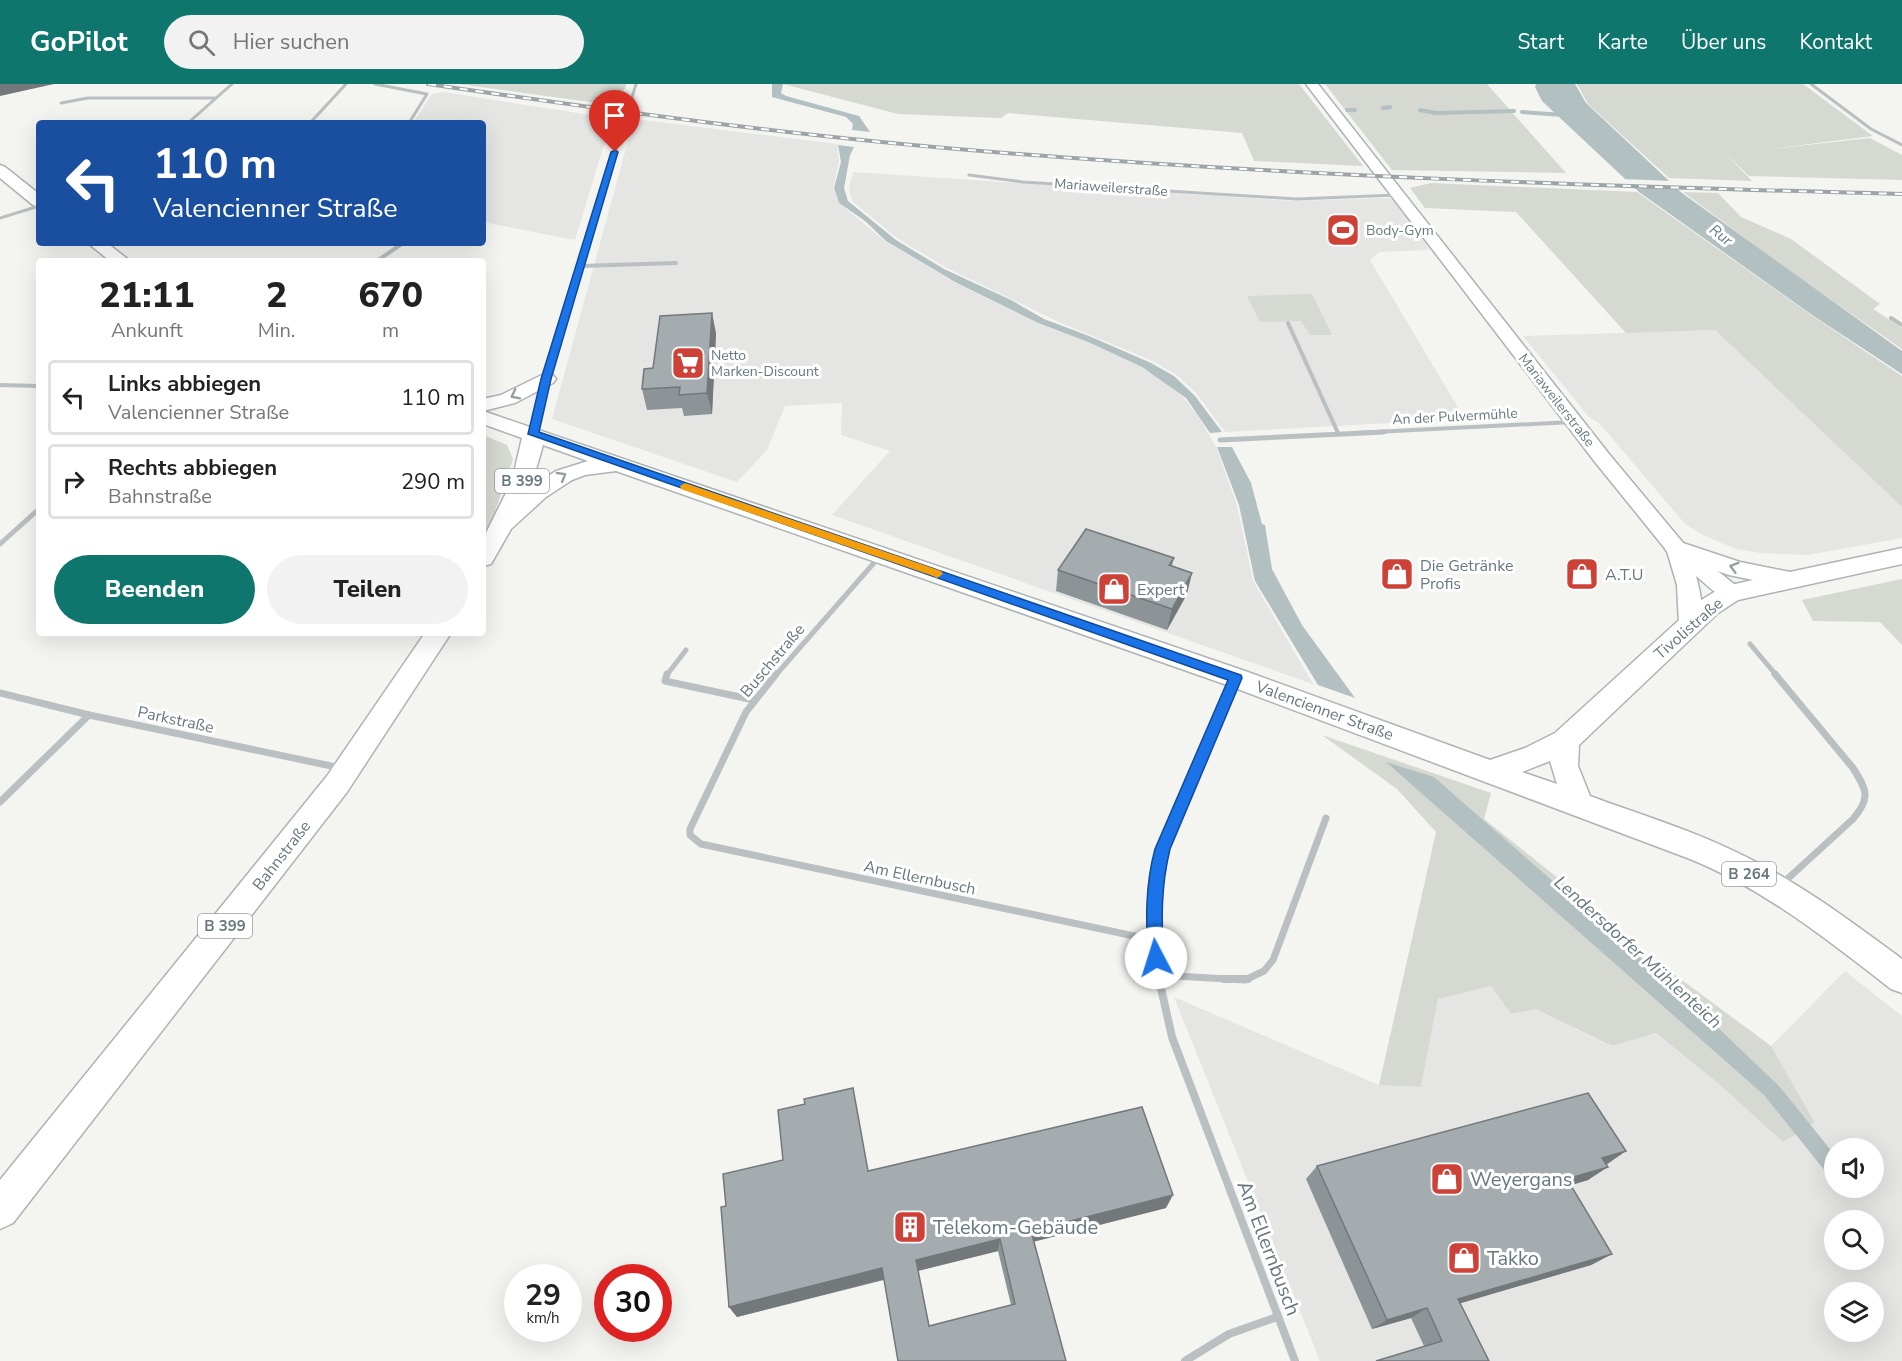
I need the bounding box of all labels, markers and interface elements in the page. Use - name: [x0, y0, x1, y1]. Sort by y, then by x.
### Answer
- search box: [164, 15, 584, 69]
- text: GoPilot: [30, 23, 128, 61]
- icon: search: [185, 26, 218, 59]
- text: Hier suchen: [233, 27, 350, 57]
- text: Start: [1517, 28, 1564, 56]
- text: Karte: [1597, 28, 1648, 56]
- text: Über uns: [1681, 28, 1766, 56]
- text: Kontakt: [1799, 28, 1872, 56]
- pin: [589, 90, 640, 152]
- icon: arrive: [598, 99, 631, 132]
- text: 110 m: [153, 136, 277, 193]
- icon: left: [54, 144, 132, 222]
- street label: Mariaweilerstraße: [1054, 174, 1168, 201]
- text: Valencienner Straße: [153, 190, 398, 227]
- sports icon: Body-Gym: [1325, 212, 1361, 248]
- water label: Rur: [1705, 220, 1737, 251]
- place label: Body-Gym: [1366, 221, 1434, 240]
- text: 21:11: [99, 271, 195, 320]
- text: 2: [266, 271, 287, 320]
- text: 670: [358, 271, 423, 320]
- text: Ankunft: [111, 317, 183, 344]
- text: Min.: [258, 317, 295, 344]
- text: m: [382, 317, 399, 344]
- supermarket icon: Netto Marken-Discount: [670, 345, 706, 381]
- place label: Netto Marken-Discount: [711, 346, 819, 381]
- street label: Mariaweilerstraße: [1514, 350, 1599, 451]
- text: Links abbiegen: [108, 369, 261, 399]
- icon: left: [57, 381, 90, 414]
- text: 110 m: [401, 383, 465, 413]
- one-way arrow: [511, 387, 522, 399]
- text: Valencienner Straße: [108, 399, 289, 426]
- street label: An der Pulvermühle: [1392, 404, 1518, 429]
- text: Rechts abbiegen: [108, 453, 277, 483]
- icon: right: [57, 465, 90, 498]
- text: 290 m: [401, 467, 465, 497]
- road number: B 399: [495, 469, 549, 493]
- one-way arrow: [556, 471, 567, 483]
- text: Bahnstraße: [108, 483, 212, 510]
- button: Beenden: [54, 555, 255, 624]
- button: Teilen: [267, 555, 468, 624]
- place label: Die Getränke Profis: [1420, 555, 1513, 595]
- shop icon: Die Getränke Profis: [1379, 556, 1415, 592]
- shop icon: A.T.U: [1564, 556, 1600, 592]
- one-way arrow: [1729, 562, 1740, 574]
- place label: A.T.U: [1605, 564, 1643, 586]
- shop icon: Expert: [1096, 571, 1132, 607]
- place label: Expert: [1137, 579, 1185, 601]
- street label: Tivolistraße: [1650, 593, 1728, 665]
- street label: Buschstraße: [736, 619, 810, 702]
- street label: Valencienner Straße: [1252, 675, 1397, 746]
- street label: Parkstraße: [136, 701, 216, 739]
- street label: Bahnstraße: [248, 816, 316, 895]
- street label: Am Ellernbusch: [862, 855, 978, 901]
- road number: B 264: [1722, 862, 1776, 886]
- water label: Lendersdorfer Mühlenteich: [1549, 870, 1727, 1034]
- road number: B 399: [198, 914, 252, 938]
- position arrow: [1124, 926, 1188, 990]
- map controls: [1824, 1138, 1884, 1342]
- button: sound: [1824, 1138, 1884, 1198]
- shop icon: Weyergans: [1429, 1161, 1465, 1197]
- place label: Weyergans: [1470, 1166, 1572, 1193]
- street label: Am Ellernbusch: [1230, 1177, 1307, 1320]
- building icon: Telekom-Gebäude: [892, 1209, 928, 1245]
- button: search: [1824, 1210, 1884, 1270]
- place label: Telekom-Gebäude: [933, 1214, 1098, 1241]
- shop icon: Takko: [1446, 1240, 1482, 1276]
- place label: Takko: [1487, 1245, 1539, 1272]
- speed limit sign: 30: [594, 1264, 672, 1342]
- text: 29: [525, 1275, 561, 1316]
- button: layers: [1824, 1282, 1884, 1342]
- text: km/h: [526, 1308, 560, 1328]

